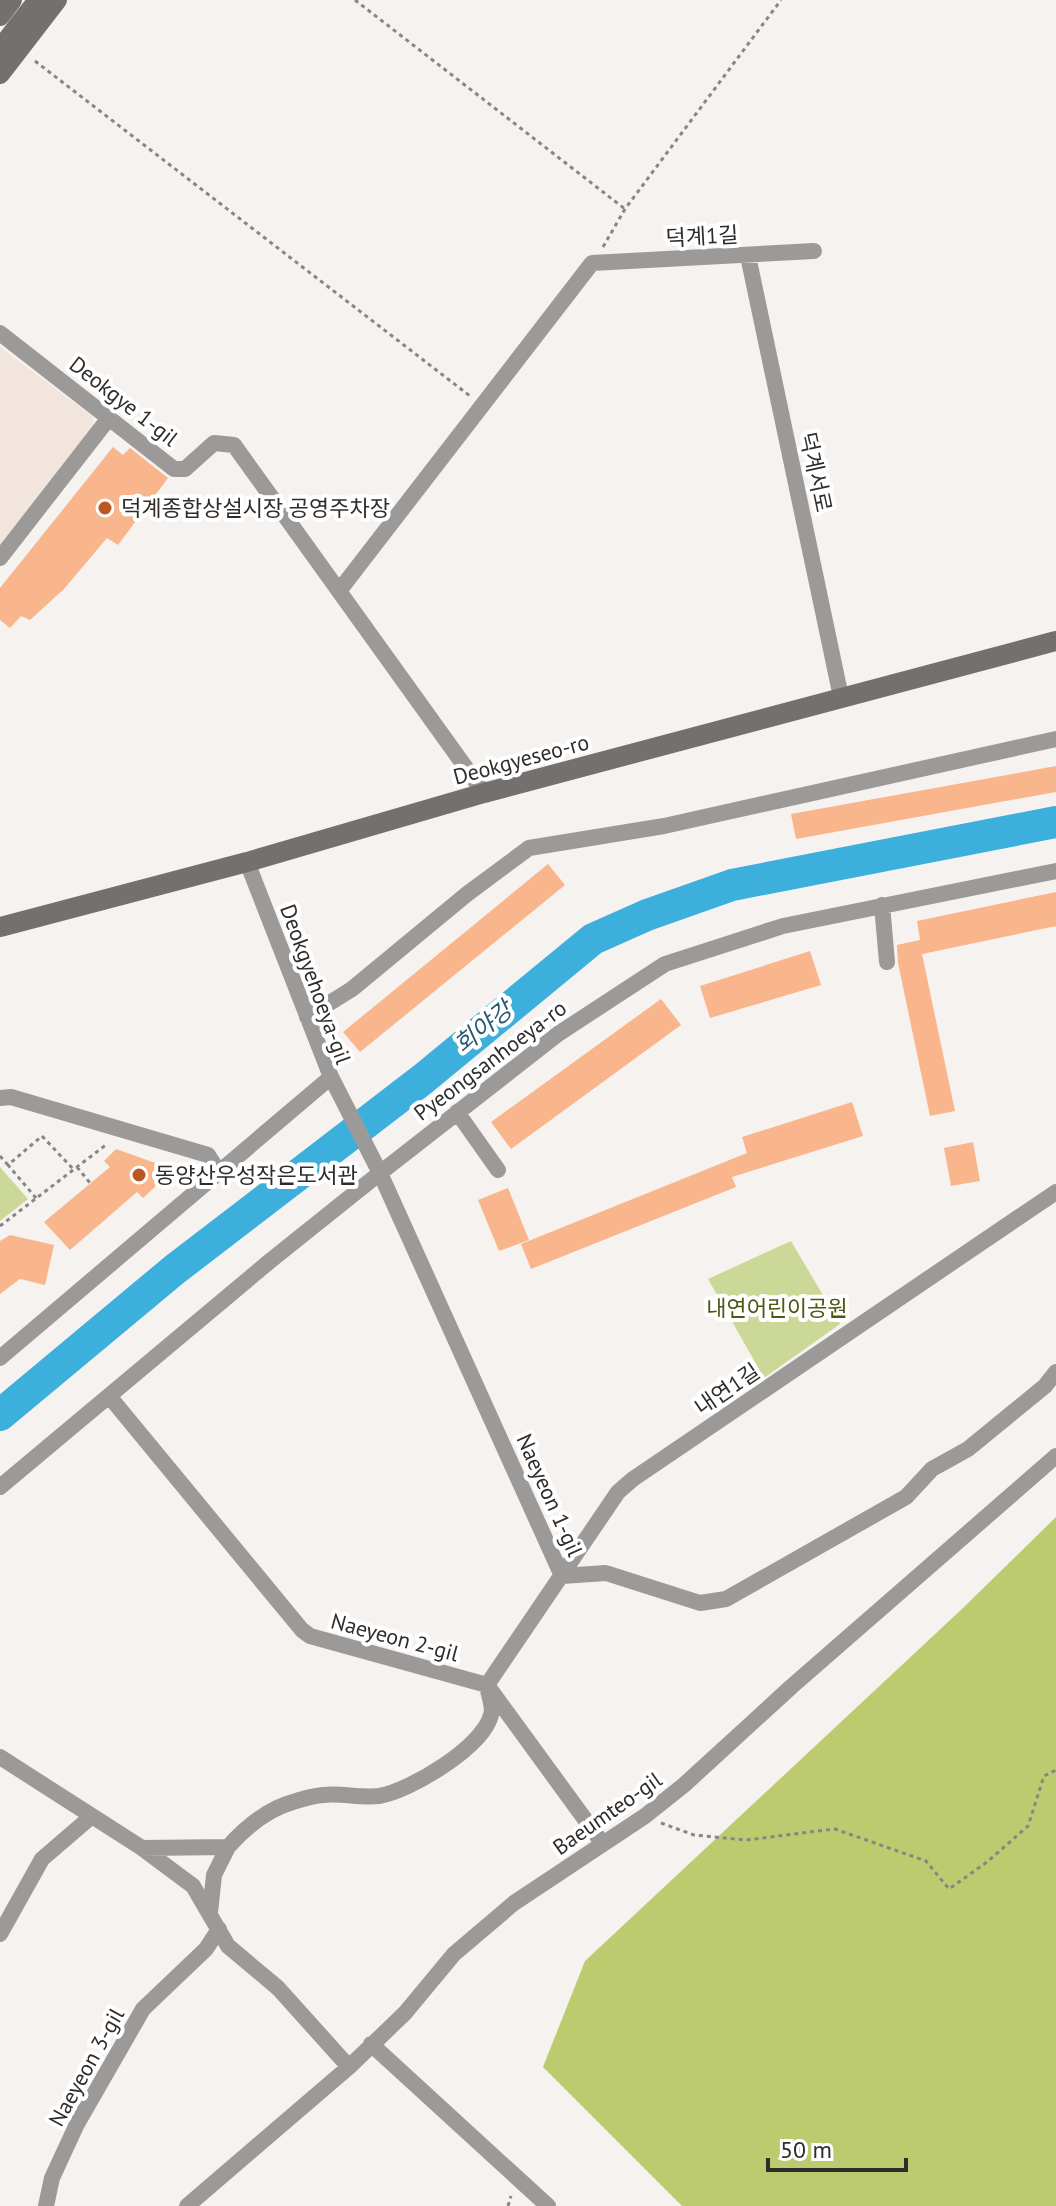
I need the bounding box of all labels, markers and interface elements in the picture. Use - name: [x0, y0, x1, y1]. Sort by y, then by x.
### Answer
- street label: 덕계1길: [665, 220, 739, 252]
- street label: Deokgye 1-gil: [64, 350, 184, 452]
- street label: 덕계서로: [794, 429, 838, 515]
- place label: 덕계종합상설시장 공영주차장: [121, 494, 390, 522]
- marker: 덕계종합상설시장 공영주차장: [96, 499, 114, 517]
- street label: Deokgyeseo-ro: [450, 727, 592, 791]
- street label: Deokgyehoeya-gil: [274, 900, 358, 1068]
- water label: 회야강: [448, 992, 521, 1060]
- street label: Pyeongsanhoeya-ro: [408, 993, 572, 1127]
- place label: 동양산우성작은도서관: [155, 1161, 357, 1189]
- marker: 동양산우성작은도서관: [130, 1166, 148, 1184]
- park label: 내연어린이공원: [706, 1294, 848, 1322]
- street label: 내연1길: [689, 1357, 765, 1421]
- street label: Naeyeon 1-gil: [511, 1429, 590, 1561]
- street label: Naeyeon 2-gil: [328, 1607, 462, 1668]
- street label: Baeumteo-gil: [547, 1765, 667, 1861]
- street label: Naeyeon 3-gil: [42, 2002, 130, 2131]
- scale bar: [768, 2122, 906, 2172]
- text: 50 m: [780, 2134, 832, 2165]

